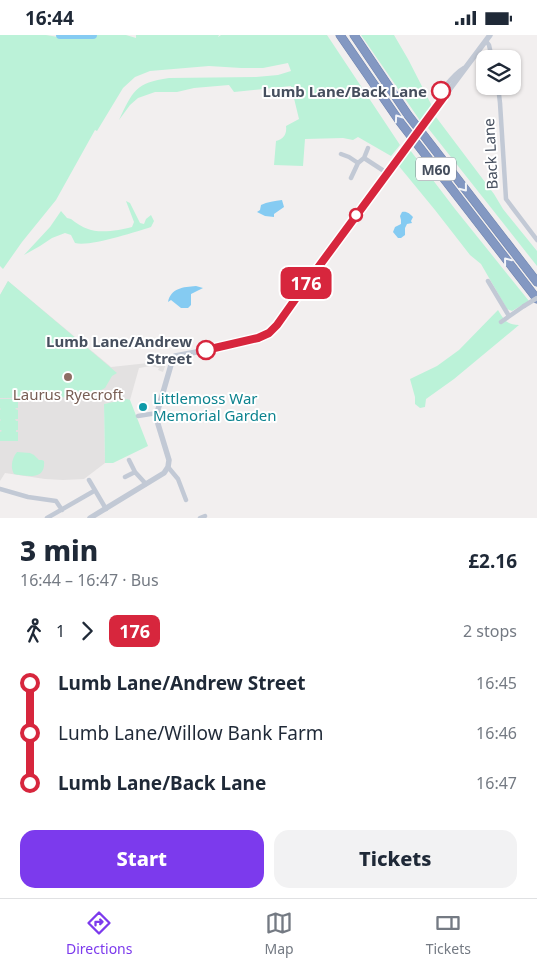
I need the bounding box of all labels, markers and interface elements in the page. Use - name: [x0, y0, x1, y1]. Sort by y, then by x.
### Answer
- text: 16:44: [25, 5, 74, 31]
- map controls: [476, 50, 521, 95]
- button: layers: [476, 50, 521, 95]
- place label: Lumb Lane/Back Lane: [263, 81, 427, 101]
- marker: Lumb Lane/Back Lane: [431, 81, 451, 101]
- one-way arrow: [395, 115, 403, 124]
- street label: Back Lane: [478, 118, 502, 190]
- road number: M60: [416, 157, 456, 181]
- one-way arrow: [459, 182, 467, 191]
- unlabelled marker: [349, 208, 363, 222]
- one-way arrow: [504, 257, 513, 267]
- line badge: 176: [277, 267, 335, 299]
- text: 176: [291, 271, 321, 295]
- place label: Lumb Lane/Andrew Street: [46, 331, 192, 368]
- marker: Lumb Lane/Andrew Street: [196, 340, 216, 360]
- marker: Laurus Ryecroft: [62, 371, 74, 383]
- place label: Laurus Ryecroft: [13, 384, 124, 404]
- place label: Littlemoss War Memorial Garden: [153, 388, 277, 425]
- marker: Littlemoss War Memorial Garden: [137, 401, 149, 413]
- text: 3 min: [20, 531, 98, 569]
- text: £2.16: [468, 548, 517, 574]
- text: 16:44 – 16:47 · Bus: [20, 569, 159, 591]
- icon: walk: [20, 617, 48, 645]
- icon: forward: [73, 617, 101, 645]
- text: 176: [119, 619, 150, 643]
- text: 1: [56, 620, 65, 642]
- text: 2 stops: [463, 620, 517, 642]
- text: Lumb Lane/Andrew Street: [58, 670, 306, 696]
- text: 16:45: [476, 672, 517, 694]
- text: Lumb Lane/Willow Bank Farm: [58, 720, 324, 746]
- text: 16:46: [476, 722, 517, 744]
- text: Lumb Lane/Back Lane: [58, 770, 266, 796]
- text: 16:47: [476, 772, 517, 794]
- button: Start: [20, 830, 264, 888]
- button: Tickets: [274, 830, 517, 888]
- tab: Directions: [66, 909, 132, 958]
- tab: Map: [265, 909, 294, 958]
- tab: Tickets: [426, 909, 471, 958]

